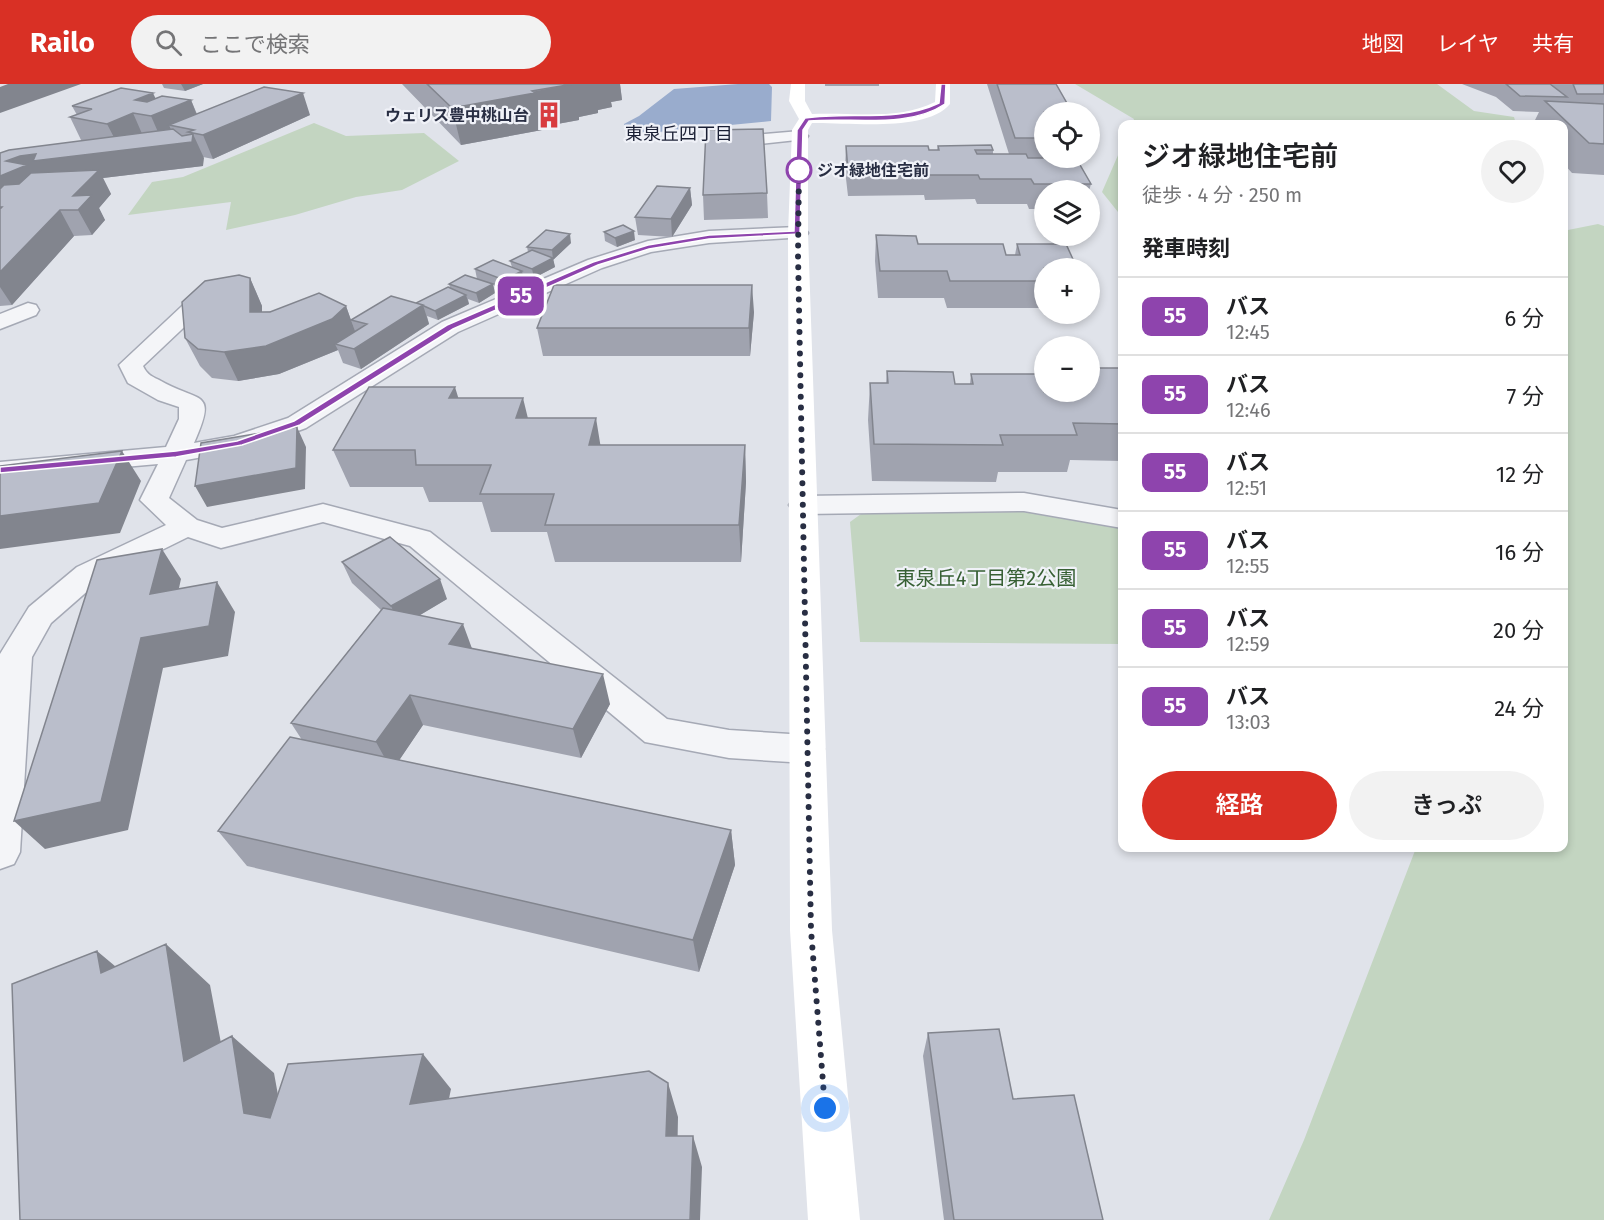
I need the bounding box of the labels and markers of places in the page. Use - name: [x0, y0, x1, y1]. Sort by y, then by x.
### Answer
- building icon: ウェリス豊中桃山台: [534, 100, 564, 130]
- place label: ウェリス豊中桃山台: [385, 106, 529, 125]
- marker: ジオ緑地住宅前: [786, 157, 812, 183]
- place label: ジオ緑地住宅前: [817, 161, 929, 180]

